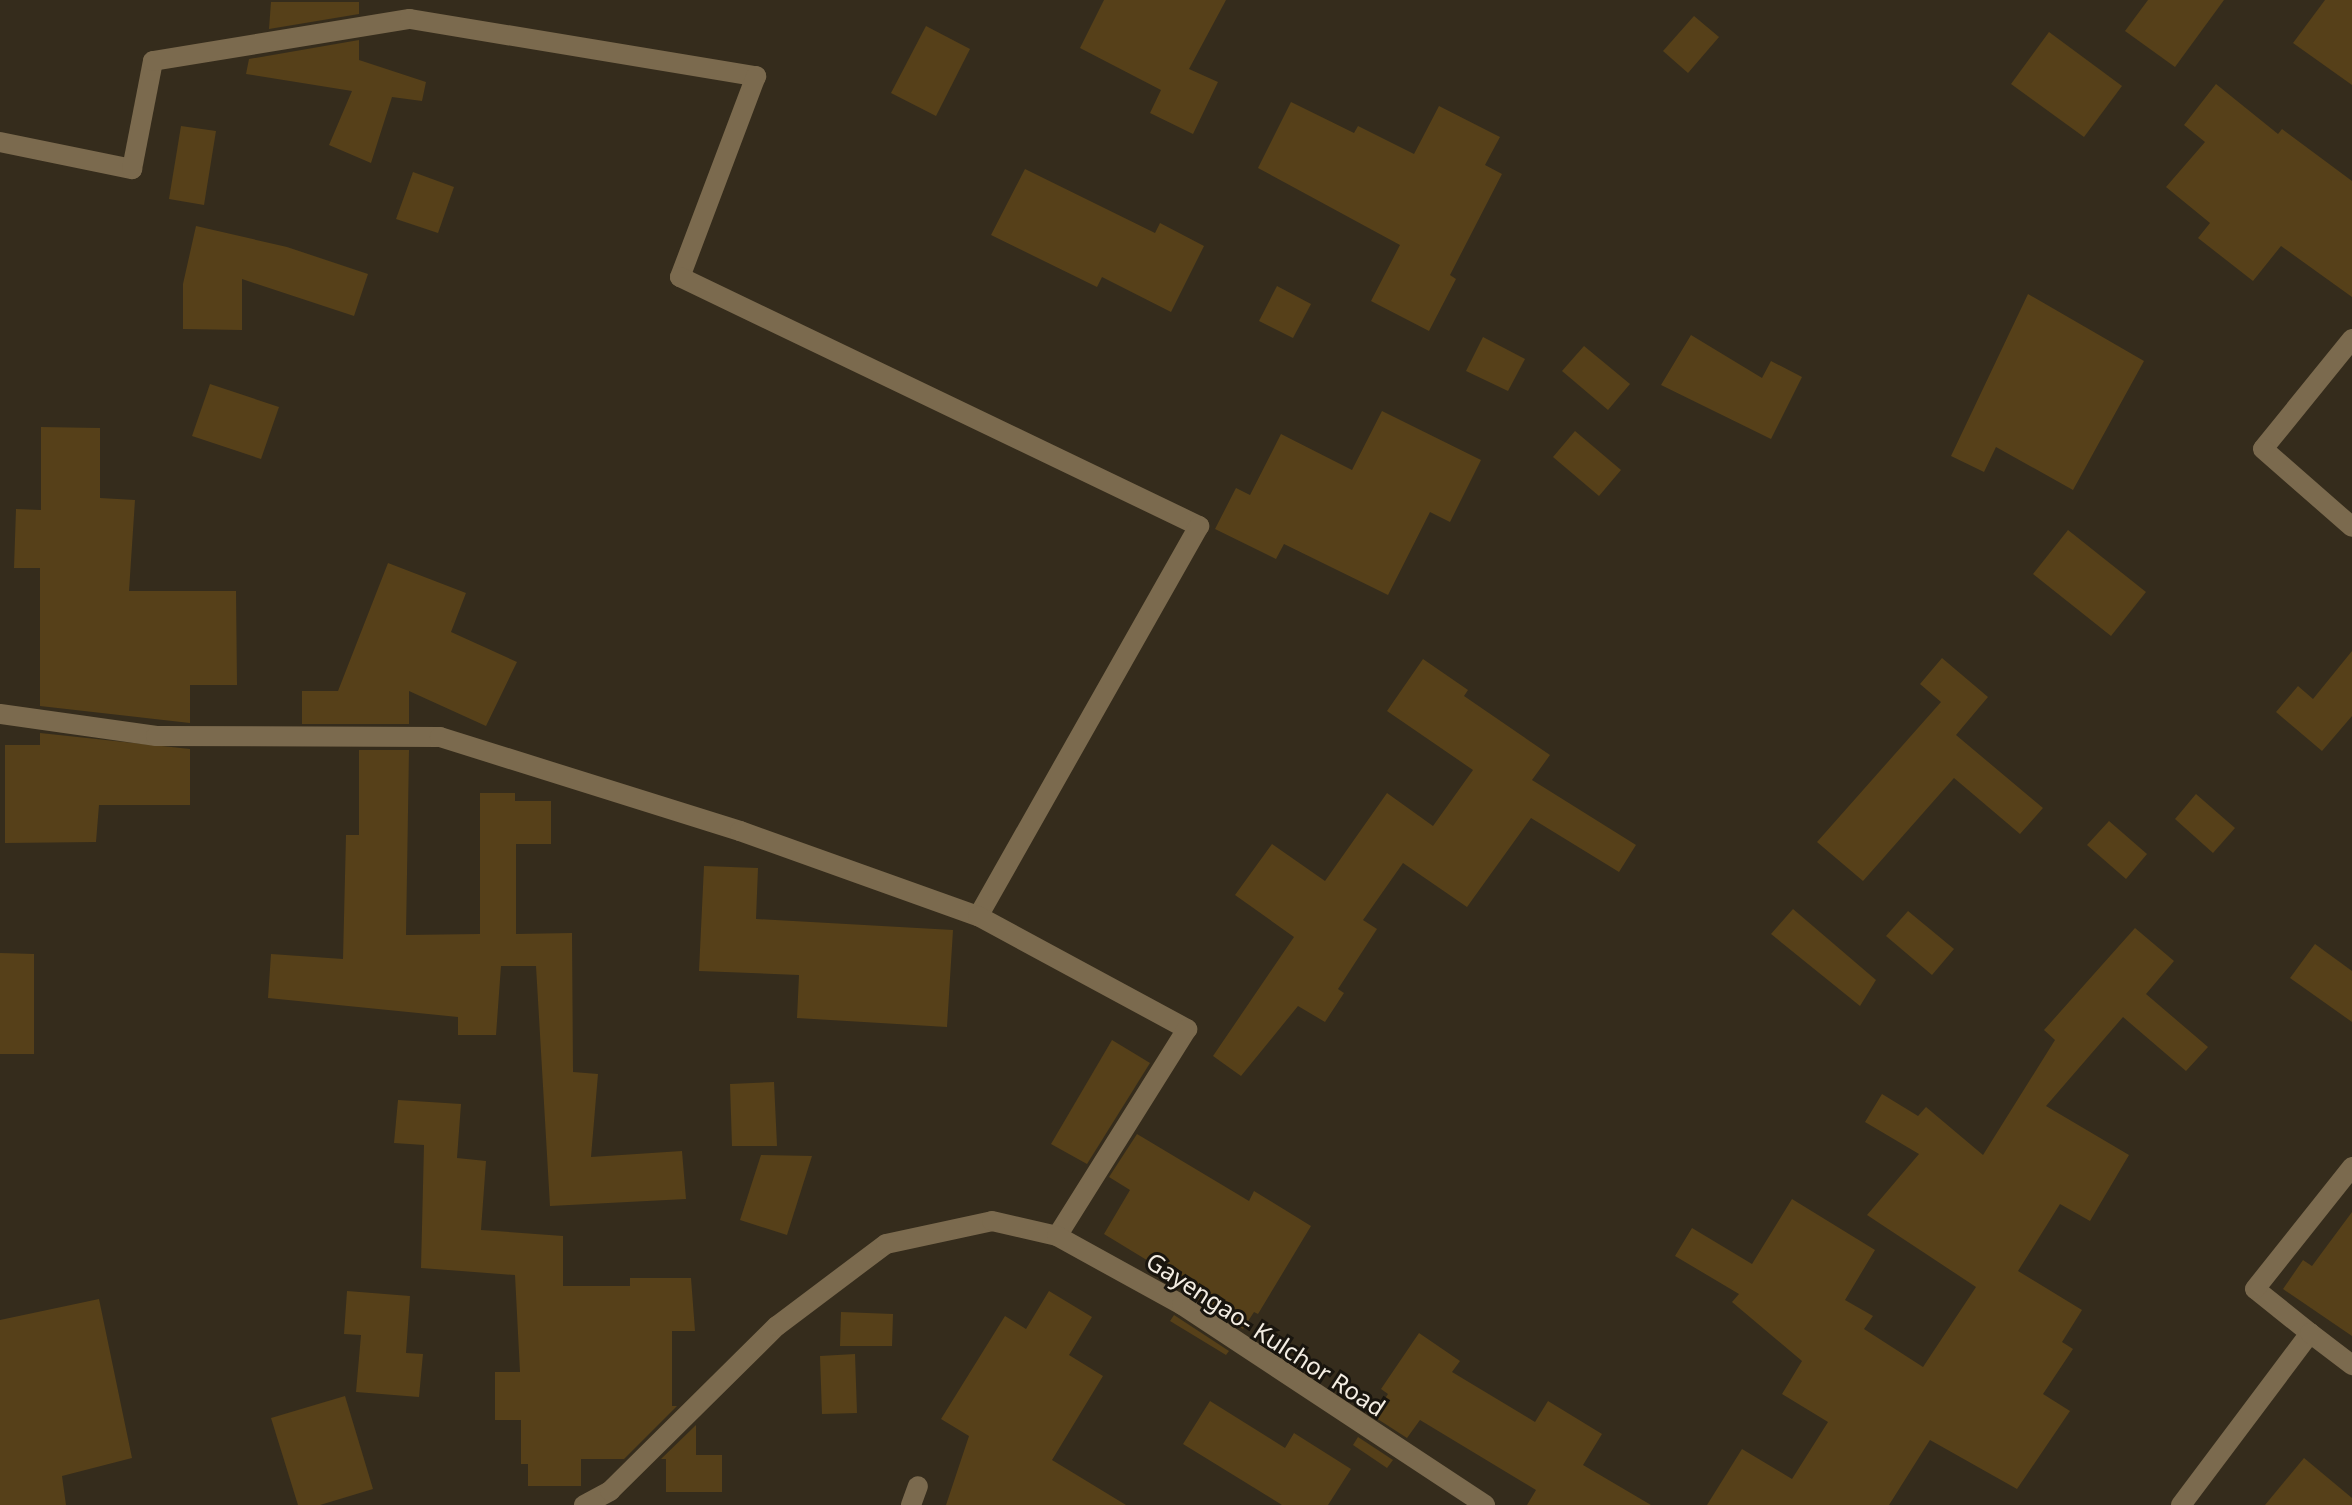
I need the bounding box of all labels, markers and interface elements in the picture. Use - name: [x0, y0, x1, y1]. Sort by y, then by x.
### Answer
- street label: Gayengao- Kulchor Road: [1141, 1246, 1391, 1422]

